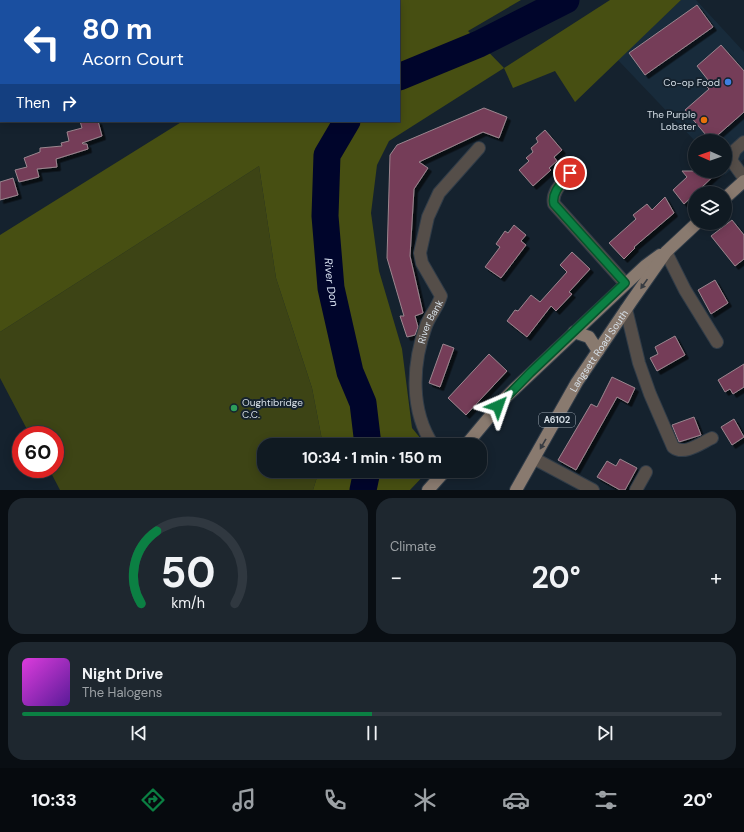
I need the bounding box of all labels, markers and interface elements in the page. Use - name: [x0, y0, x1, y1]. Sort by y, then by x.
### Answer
- text: 80 m: [82, 11, 152, 48]
- icon: left: [16, 16, 68, 68]
- text: Acorn Court: [82, 47, 184, 71]
- place label: Co-op Food: [663, 76, 720, 89]
- marker: Co-op Food: [723, 77, 733, 87]
- icon: right: [58, 92, 80, 114]
- text: Then: [16, 93, 50, 113]
- place label: The Purple Lobster: [647, 108, 696, 133]
- marker: The Purple Lobster: [699, 115, 709, 125]
- north arrow: [688, 134, 732, 178]
- map controls: [688, 134, 732, 230]
- pin: [553, 156, 587, 190]
- icon: arrive: [559, 162, 581, 184]
- button: layers: [688, 186, 732, 230]
- water label: River Don: [322, 257, 342, 308]
- one-way arrow: [639, 278, 648, 289]
- street label: River Bank: [415, 298, 446, 345]
- street label: Langsett Road South: [567, 307, 631, 394]
- position arrow: [477, 385, 519, 427]
- place label: Oughtibridge C.C.: [242, 396, 303, 421]
- marker: Oughtibridge C.C.: [229, 403, 239, 413]
- road number: A6102: [539, 413, 575, 427]
- speed limit sign: 60: [12, 426, 64, 478]
- one-way arrow: [539, 439, 546, 450]
- text: 10:34 · 1 min · 150 m: [302, 448, 442, 468]
- text: Climate: [390, 538, 436, 555]
- text: 50: [160, 546, 216, 600]
- text: 20°: [531, 558, 581, 597]
- text: −: [390, 563, 402, 592]
- text: +: [710, 563, 722, 592]
- text: km/h: [171, 594, 205, 612]
- text: Night Drive: [82, 664, 163, 684]
- text: The Halogens: [82, 684, 162, 701]
- icon: previous: [128, 722, 150, 744]
- icon: pause: [361, 722, 383, 744]
- icon: next: [594, 722, 616, 744]
- icon: directions: [139, 786, 167, 814]
- icon: music: [230, 786, 258, 814]
- icon: phone: [321, 786, 349, 814]
- icon: climate: [411, 786, 439, 814]
- icon: car: [502, 786, 530, 814]
- icon: filters: [592, 786, 620, 814]
- text: 10:33: [31, 788, 77, 812]
- text: 20°: [683, 788, 713, 812]

